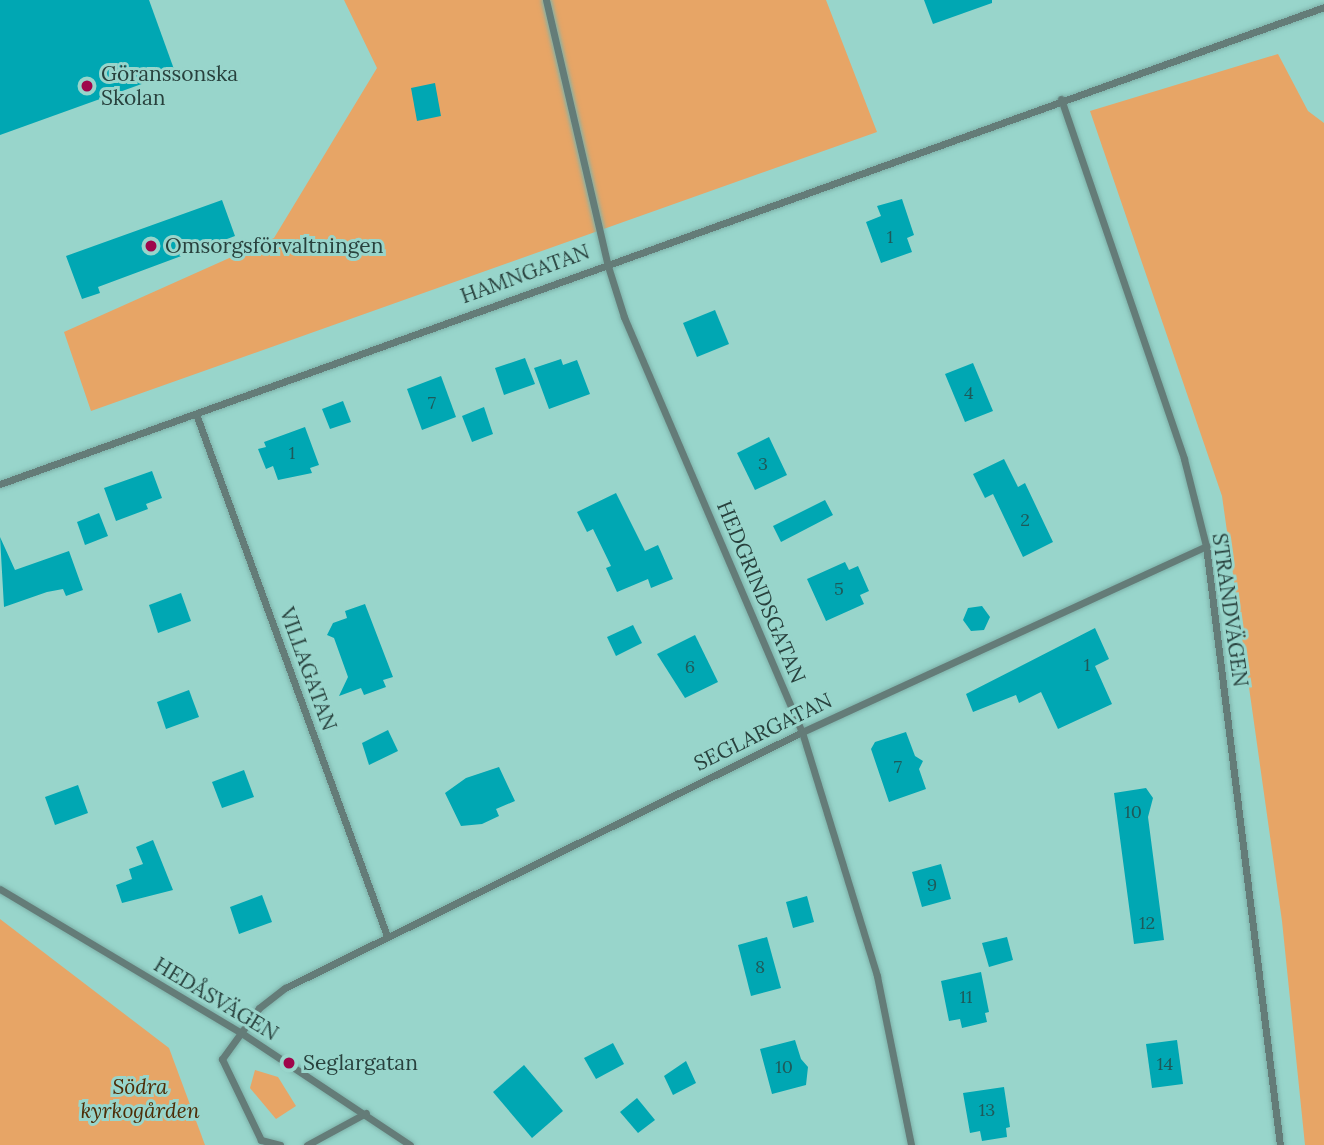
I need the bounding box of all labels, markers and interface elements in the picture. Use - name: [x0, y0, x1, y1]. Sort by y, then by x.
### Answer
- place label: Göranssonska Skolan: [101, 61, 238, 111]
- marker: Göranssonska Skolan: [79, 78, 95, 94]
- house number: 1: [887, 226, 893, 248]
- place label: Omsorgsförvaltningen: [165, 233, 383, 259]
- marker: Omsorgsförvaltningen: [143, 238, 159, 254]
- street label: HAMNGATAN: [457, 239, 593, 309]
- house number: 4: [964, 382, 974, 404]
- house number: 7: [428, 392, 436, 414]
- house number: 1: [289, 442, 295, 464]
- house number: 3: [758, 453, 768, 475]
- street label: HEDGRINDSGATAN: [711, 497, 811, 687]
- house number: 2: [1020, 509, 1030, 531]
- street label: STRANDVÄGEN: [1207, 532, 1253, 688]
- house number: 5: [834, 578, 844, 600]
- street label: VILLAGATAN: [274, 604, 342, 734]
- house number: 1: [1084, 654, 1090, 676]
- house number: 6: [685, 656, 695, 678]
- street label: SEGLARGATAN: [690, 688, 836, 776]
- house number: 7: [894, 756, 902, 778]
- house number: 10: [1124, 801, 1142, 823]
- house number: 9: [927, 874, 937, 896]
- house number: 12: [1139, 912, 1155, 934]
- street label: HEDÅSVÄGEN: [149, 952, 283, 1046]
- house number: 8: [755, 956, 765, 978]
- house number: 11: [959, 986, 973, 1008]
- place label: Seglargatan: [303, 1050, 418, 1076]
- house number: 14: [1157, 1053, 1173, 1075]
- marker: Seglargatan: [281, 1055, 297, 1071]
- house number: 10: [775, 1056, 793, 1078]
- park label: Södra kyrkogården: [80, 1074, 200, 1124]
- house number: 13: [979, 1099, 995, 1121]

